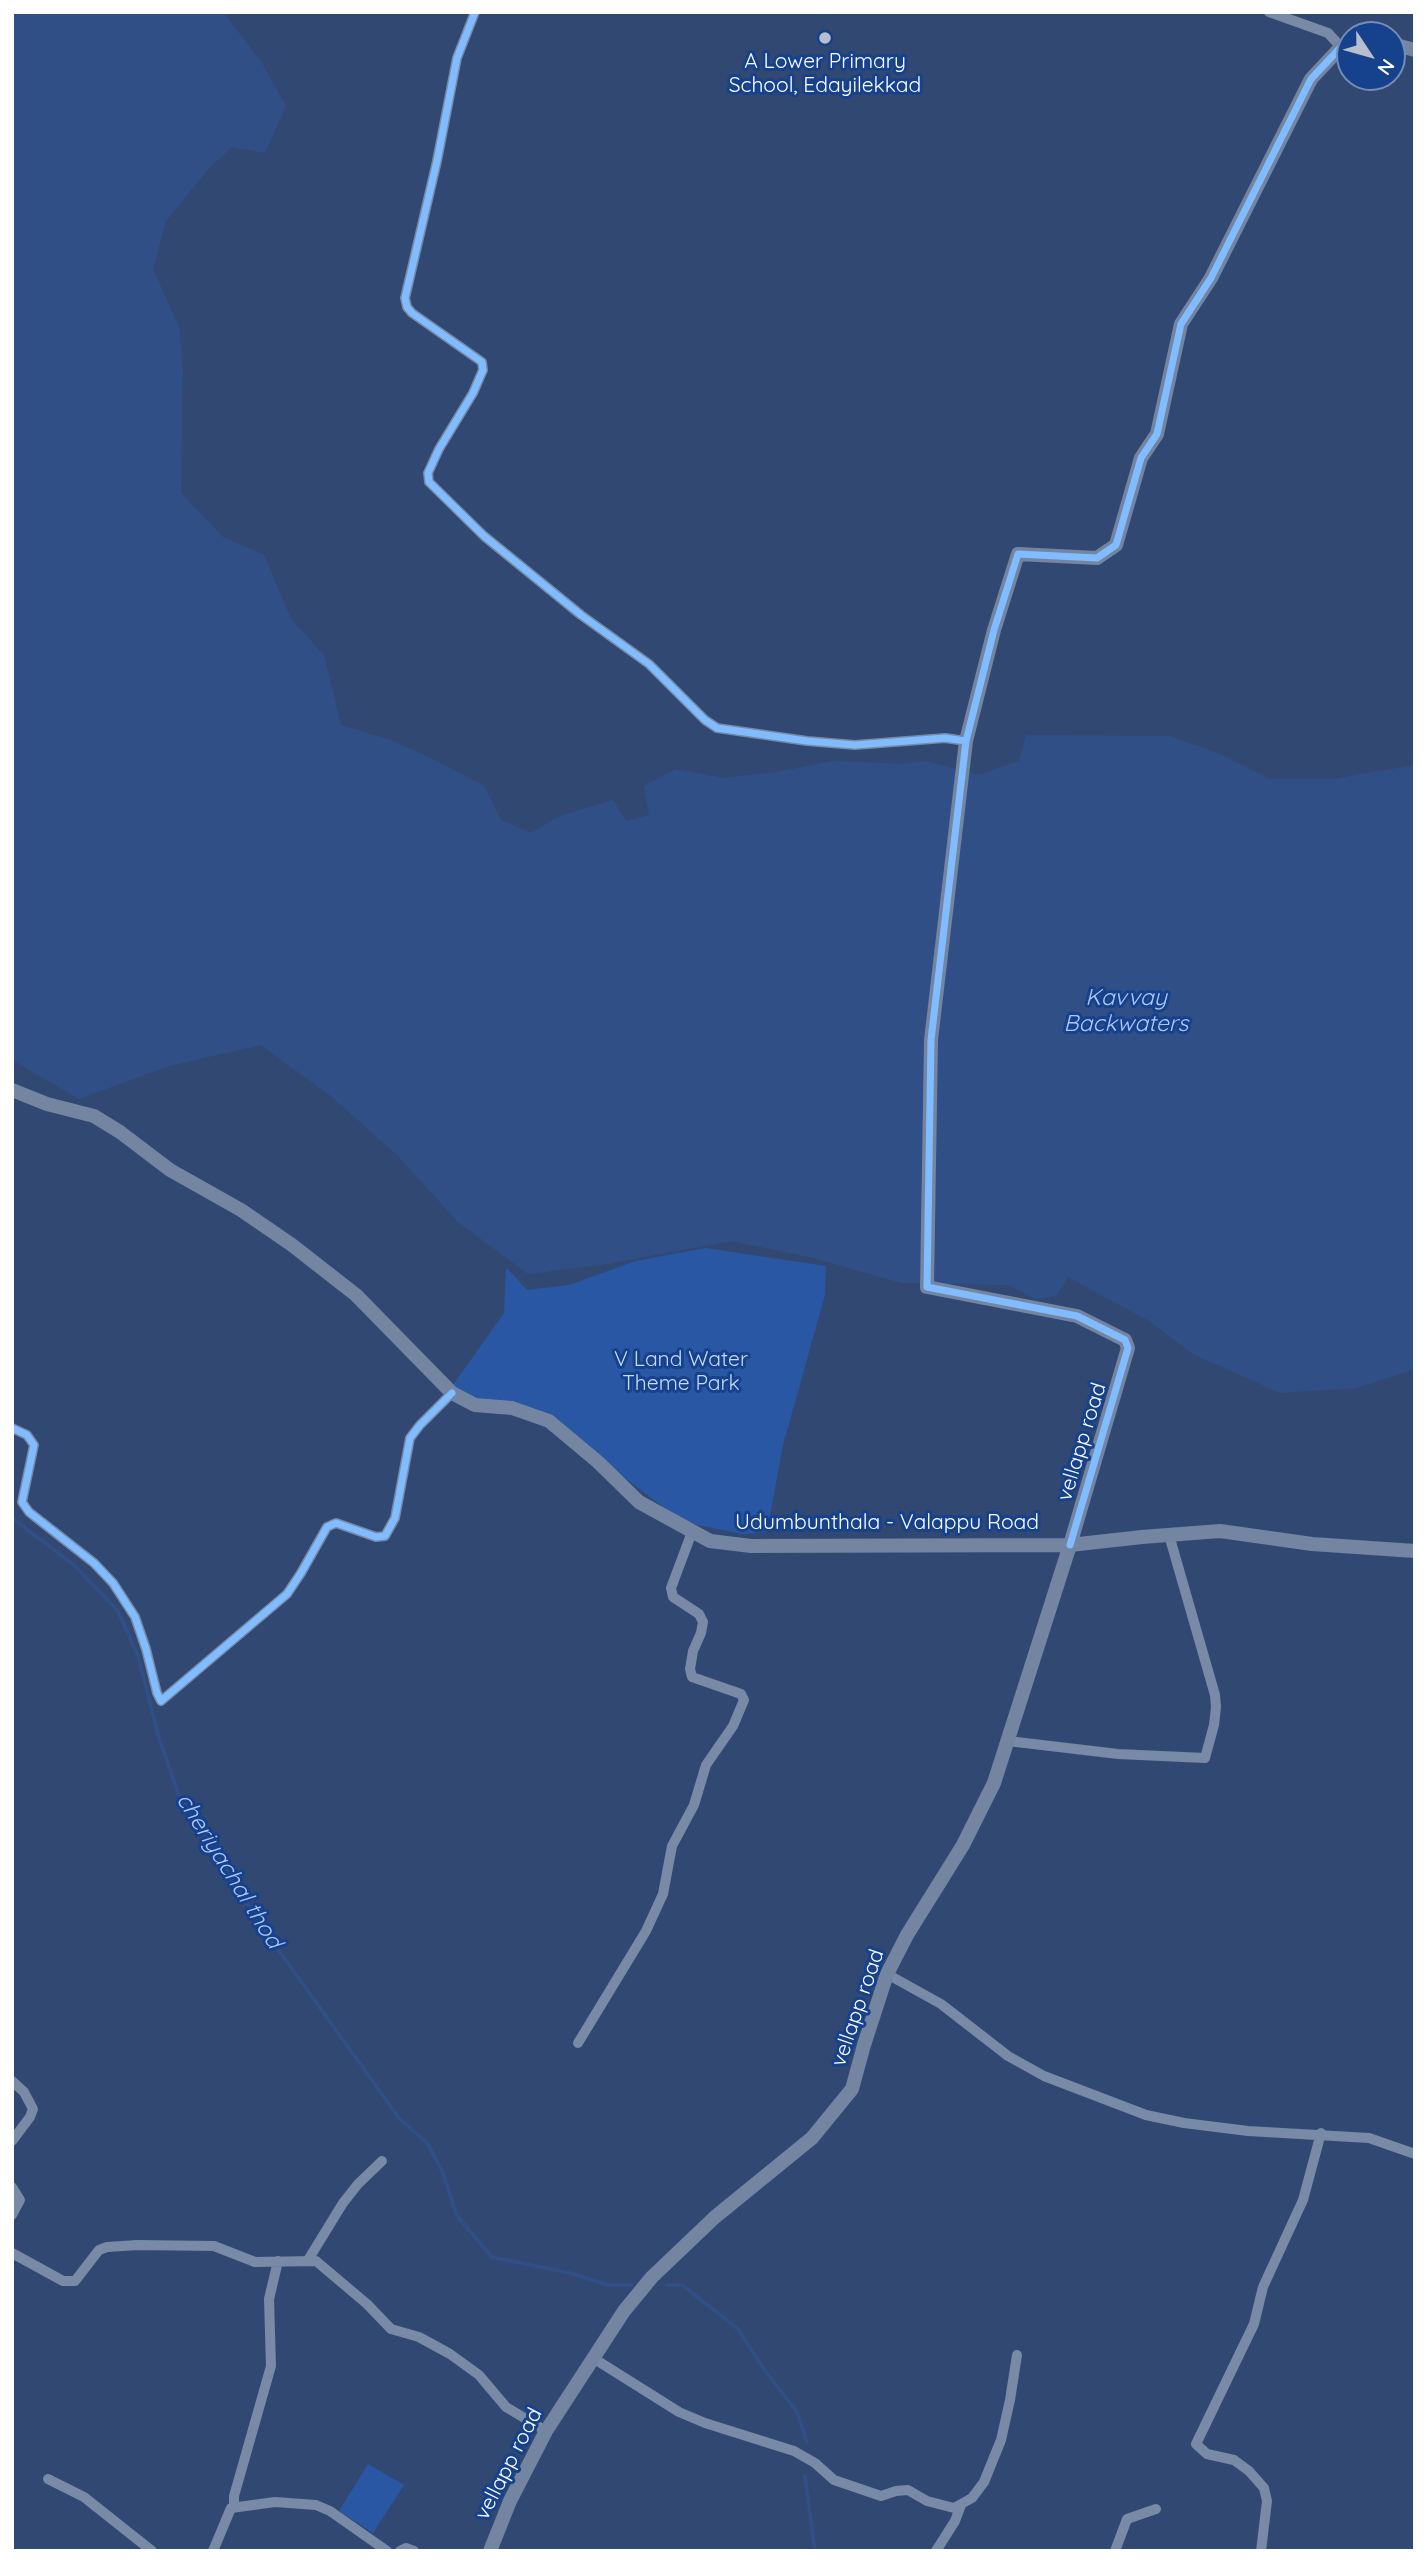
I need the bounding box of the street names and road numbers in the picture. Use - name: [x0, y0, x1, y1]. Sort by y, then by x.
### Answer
- street label: vellapp road: [1052, 1380, 1112, 1504]
- street label: Udumbunthala - Valappu Road: [735, 1510, 1039, 1536]
- street label: vellapp road: [826, 1946, 890, 2070]
- street label: vellapp road: [470, 2404, 548, 2524]

